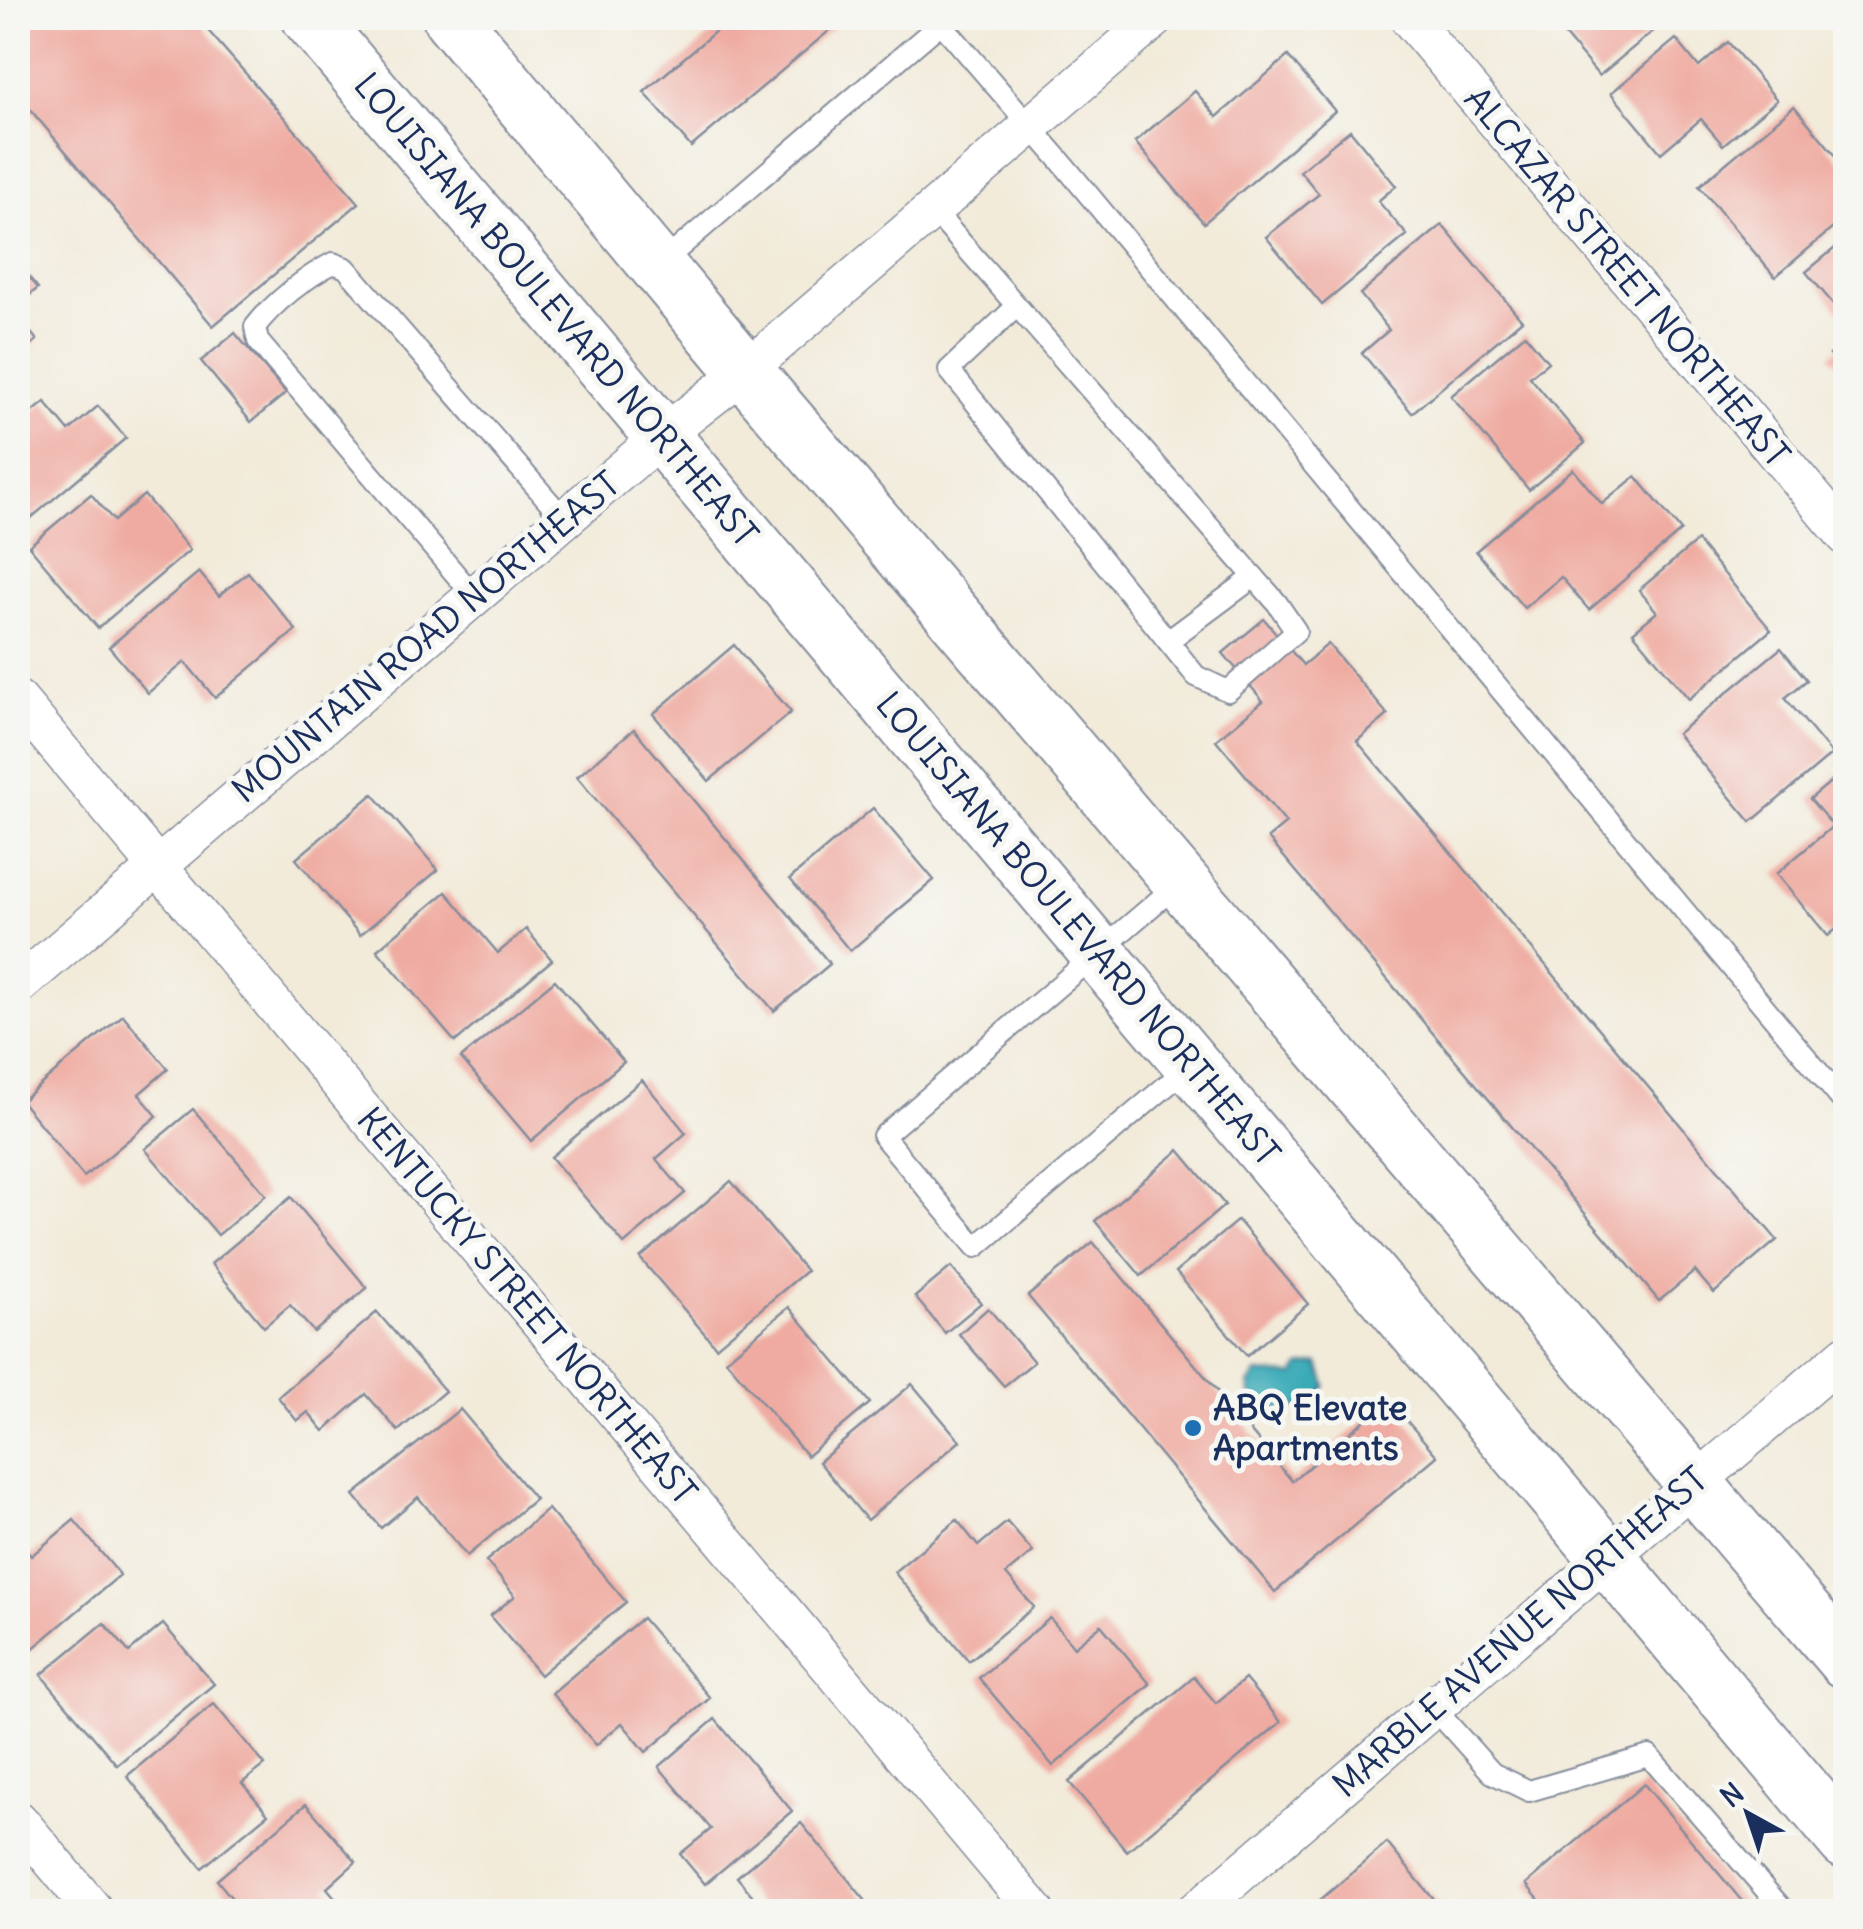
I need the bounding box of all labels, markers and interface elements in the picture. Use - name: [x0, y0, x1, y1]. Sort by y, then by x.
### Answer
- street label: LOUISIANA BOULEVARD NORTHEAST: [345, 63, 768, 555]
- street label: ALCAZAR STREET NORTHEAST: [1456, 77, 1800, 476]
- street label: MOUNTAIN ROAD NORTHEAST: [223, 461, 628, 811]
- street label: LOUISIANA BOULEVARD NORTHEAST: [867, 682, 1290, 1174]
- street label: KENTUCKY STREET NORTHEAST: [348, 1098, 707, 1513]
- place label: ABQ Elevate Apartments: [1213, 1385, 1407, 1469]
- marker: ABQ Elevate Apartments: [1182, 1417, 1204, 1439]
- street label: MARBLE AVENUE NORTHEAST: [1323, 1457, 1716, 1806]
- north arrow: [1698, 1764, 1798, 1864]
- text: N: [1713, 1775, 1751, 1815]

